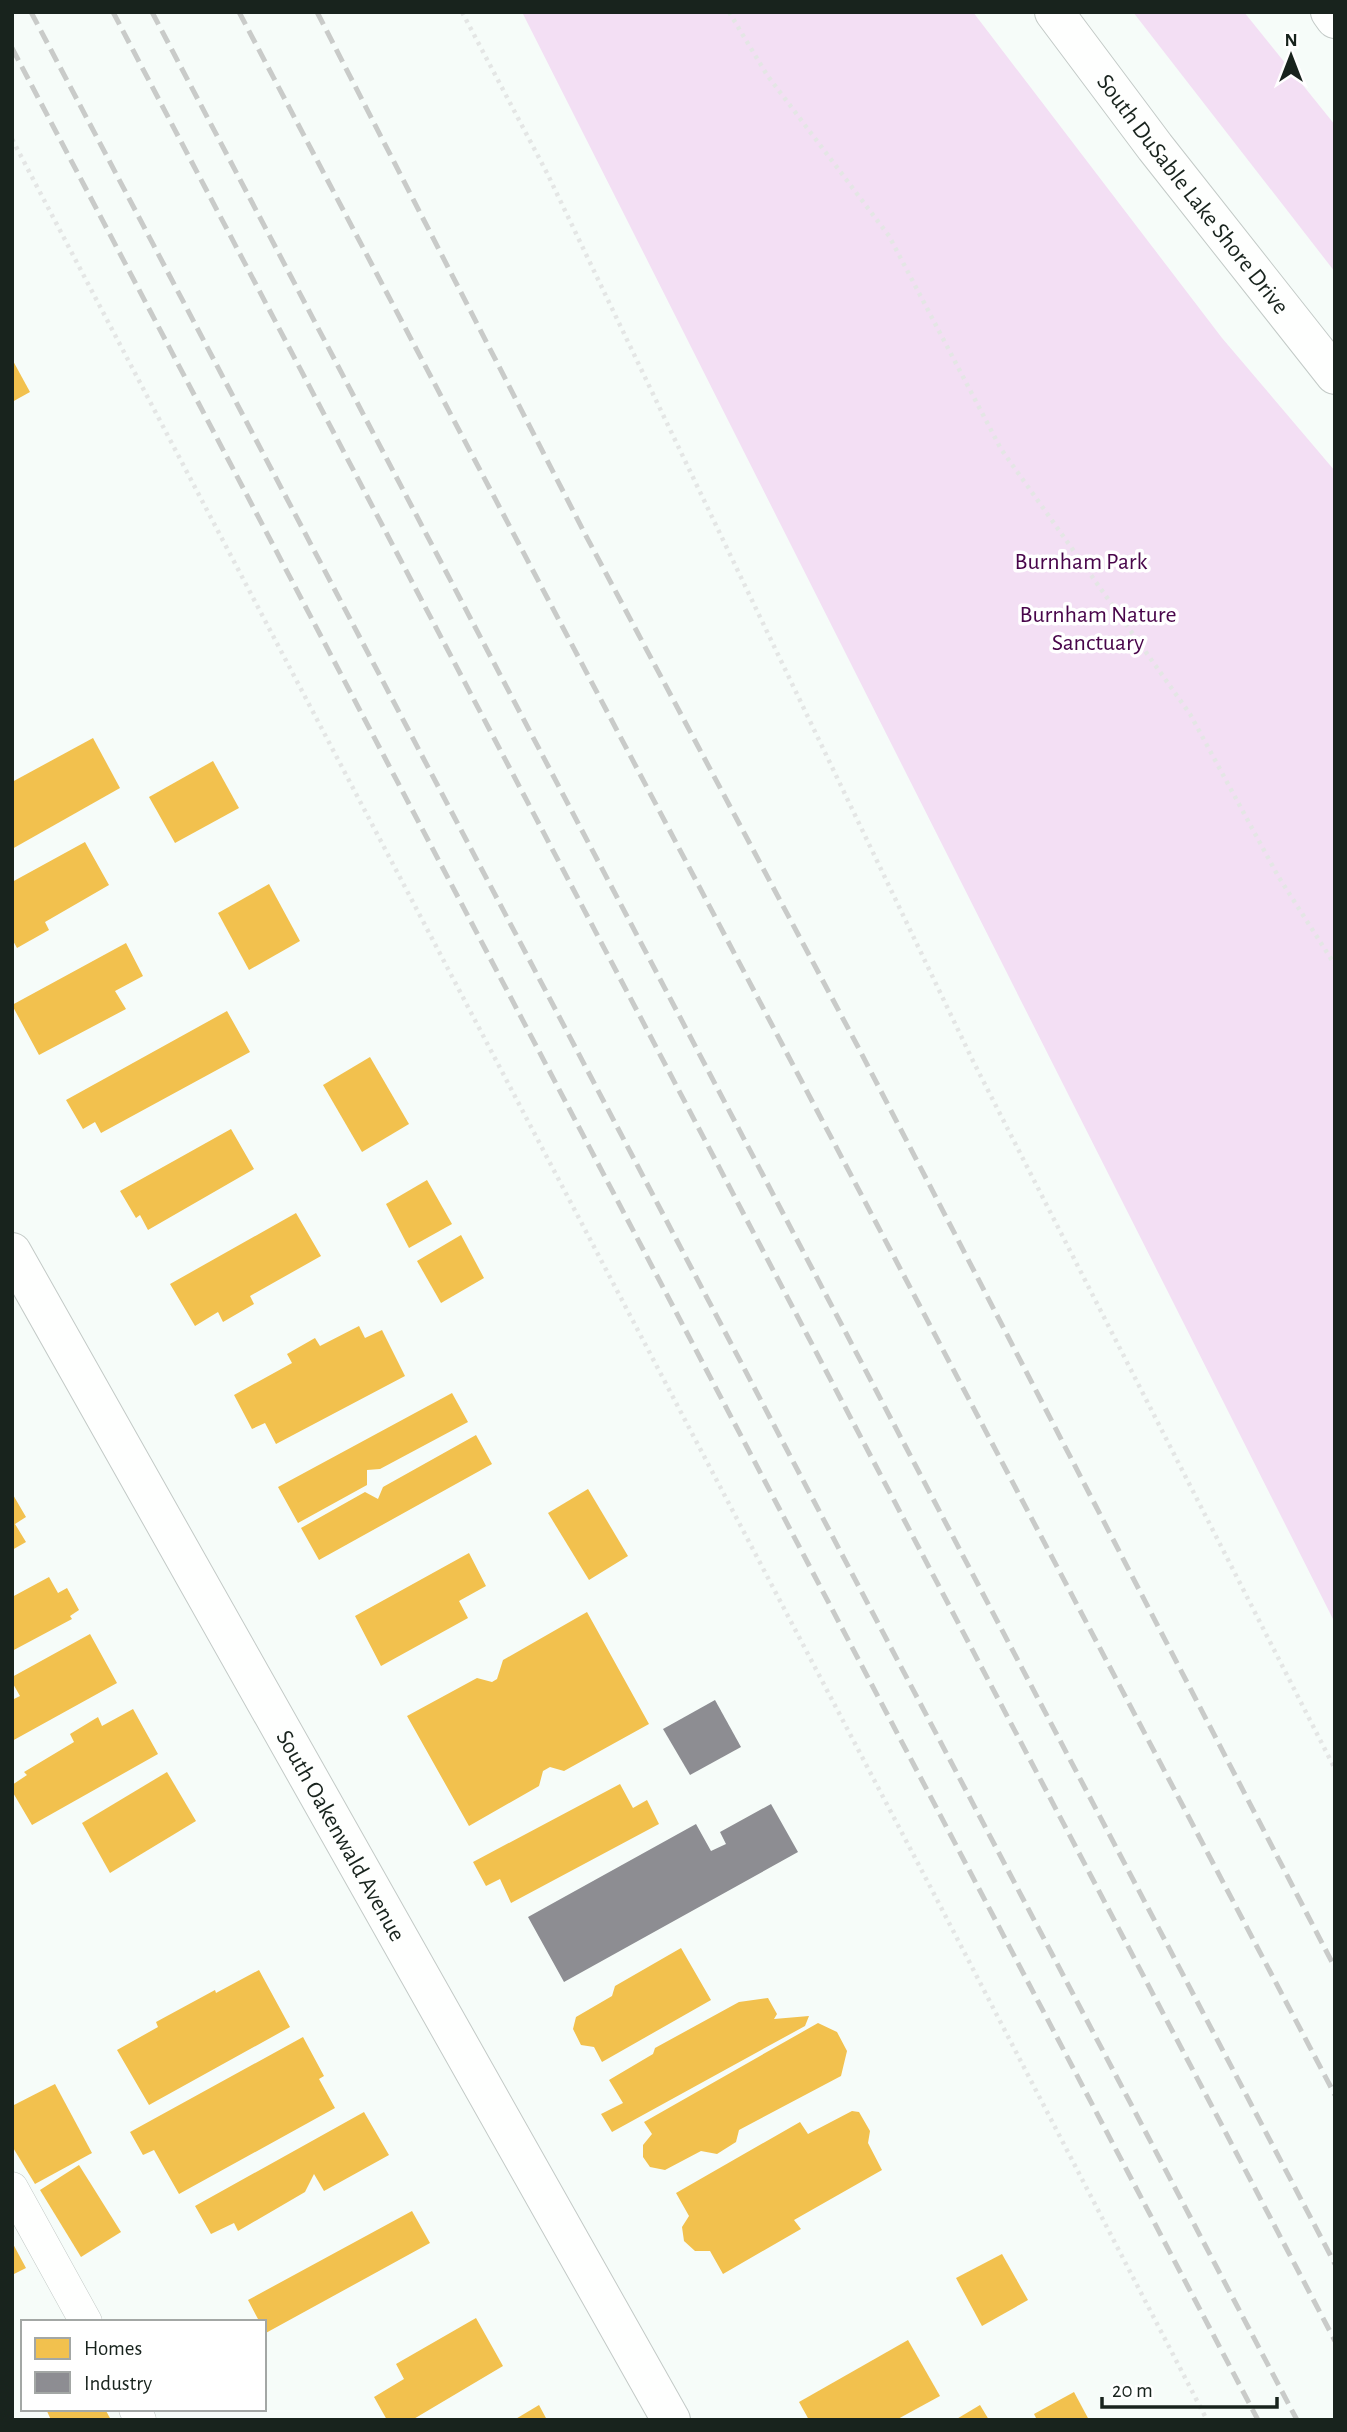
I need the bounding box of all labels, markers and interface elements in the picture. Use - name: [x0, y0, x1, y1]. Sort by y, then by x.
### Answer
- north arrow: [1256, 21, 1326, 91]
- text: N: [1284, 31, 1298, 50]
- street label: South DuSable Lake Shore Drive: [1092, 70, 1293, 319]
- park label: Burnham Park: [1015, 550, 1148, 574]
- park label: Burnham Nature Sanctuary: [1020, 603, 1176, 655]
- street label: South Oakenwald Avenue: [271, 1726, 409, 1946]
- legend: [21, 2320, 266, 2411]
- text: Homes: [84, 2338, 142, 2359]
- scale bar: [1102, 2366, 1277, 2410]
- text: Industry: [84, 2373, 152, 2394]
- text: 20 m: [1112, 2380, 1153, 2401]

